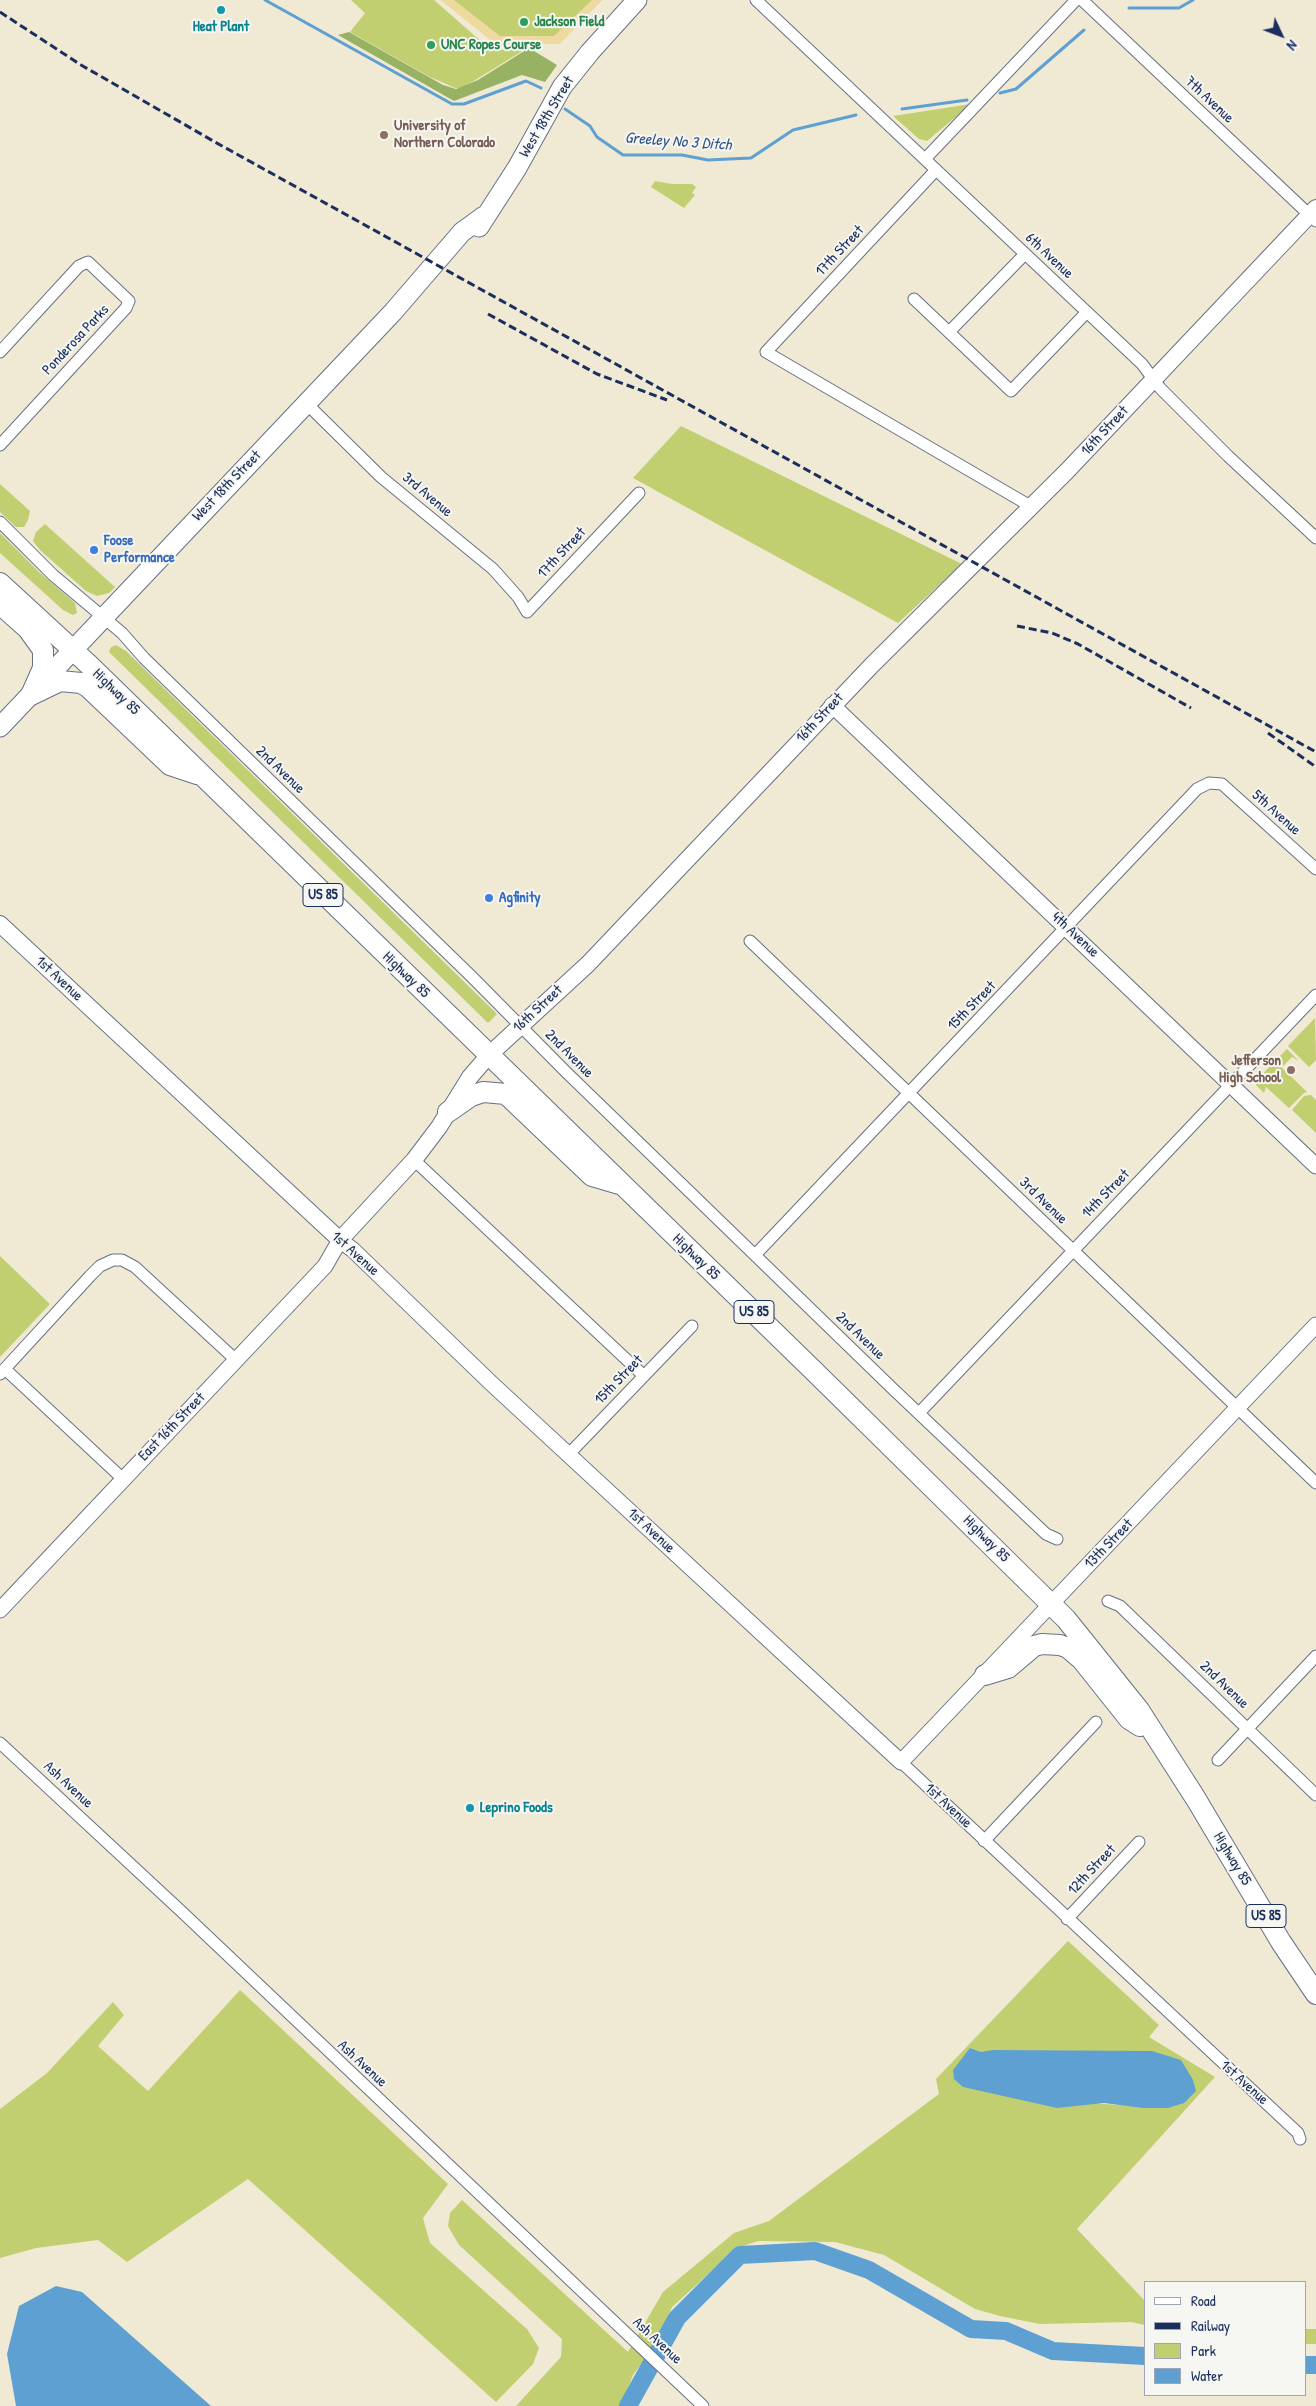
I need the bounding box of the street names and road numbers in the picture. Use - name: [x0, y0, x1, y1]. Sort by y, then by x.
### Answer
- street label: West 18th Street: [516, 73, 578, 161]
- street label: 7th Avenue: [1181, 73, 1237, 127]
- street label: 17th Street: [812, 222, 868, 280]
- street label: 6th Avenue: [1021, 229, 1077, 283]
- street label: Ponderosa Parks: [39, 301, 113, 379]
- street label: 16th Street: [1078, 402, 1132, 460]
- street label: West 18th Street: [189, 447, 265, 525]
- street label: 3rd Avenue: [398, 469, 456, 521]
- street label: 17th Street: [534, 524, 590, 582]
- street label: Highway 85: [89, 665, 143, 719]
- street label: 16th Street: [793, 689, 847, 747]
- street label: 2nd Avenue: [252, 742, 308, 798]
- street label: 5th Avenue: [1248, 786, 1304, 840]
- road number: US 85: [303, 884, 343, 906]
- street label: 4th Avenue: [1047, 908, 1103, 962]
- street label: Highway 85: [379, 948, 433, 1002]
- street label: 1st Avenue: [32, 953, 86, 1005]
- street label: 15th Street: [944, 978, 1000, 1034]
- street label: 16th Street: [509, 982, 567, 1036]
- street label: 2nd Avenue: [541, 1026, 597, 1082]
- street label: 14th Street: [1078, 1166, 1134, 1222]
- street label: 3rd Avenue: [1015, 1174, 1071, 1228]
- street label: 1st Avenue: [327, 1228, 383, 1280]
- street label: Highway 85: [669, 1230, 723, 1284]
- road number: US 85: [734, 1300, 774, 1324]
- street label: 2nd Avenue: [832, 1308, 888, 1364]
- street label: 15th Street: [591, 1352, 647, 1408]
- street label: East 16th Street: [135, 1389, 209, 1465]
- street label: 1st Avenue: [624, 1505, 678, 1557]
- street label: Highway 85: [959, 1512, 1013, 1566]
- street label: 13th Street: [1081, 1515, 1137, 1573]
- street label: 2nd Avenue: [1196, 1657, 1252, 1713]
- street label: Ash Avenue: [40, 1758, 96, 1812]
- street label: 1st Avenue: [921, 1780, 975, 1832]
- street label: Highway 85: [1209, 1829, 1255, 1889]
- street label: 12th Street: [1064, 1841, 1120, 1899]
- road number: US 85: [1246, 1904, 1286, 1928]
- street label: Ash Avenue: [334, 2037, 390, 2091]
- street label: 1st Avenue: [1216, 2057, 1272, 2109]
- street label: Ash Avenue: [629, 2314, 685, 2368]

